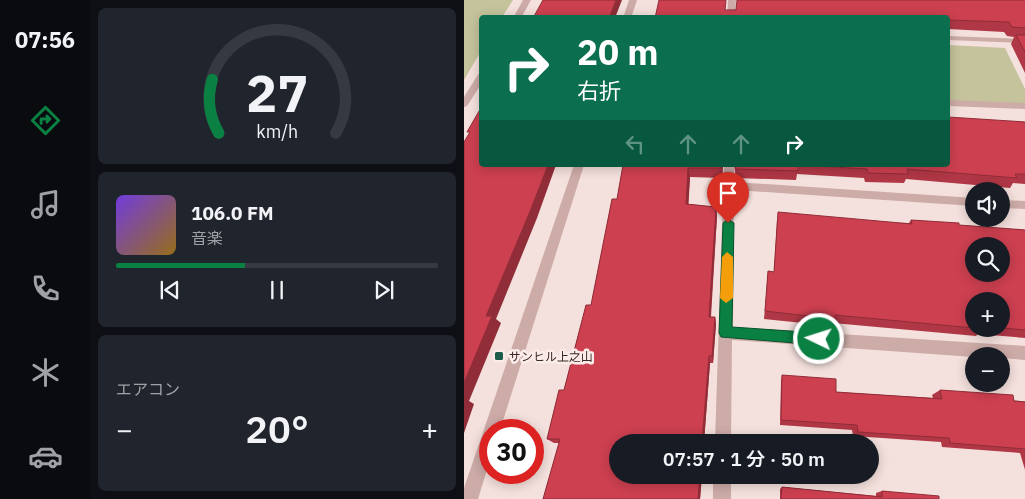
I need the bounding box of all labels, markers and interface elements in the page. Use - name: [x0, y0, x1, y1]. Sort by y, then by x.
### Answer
- text: 07:56: [15, 25, 75, 54]
- text: 20 m: [577, 29, 659, 75]
- icon: right: [494, 35, 559, 100]
- text: 27: [246, 59, 308, 126]
- text: 右折: [577, 76, 621, 105]
- icon: directions: [28, 103, 63, 138]
- text: km/h: [256, 120, 298, 143]
- icon: left: [621, 130, 649, 158]
- icon: ahead: [674, 130, 702, 158]
- icon: ahead: [727, 130, 755, 158]
- icon: right: [780, 130, 808, 158]
- pin: [707, 172, 749, 223]
- icon: arrive: [714, 179, 742, 207]
- map controls: [965, 182, 1010, 392]
- button: sound: [965, 182, 1010, 227]
- icon: music: [28, 187, 63, 222]
- text: 106.0 FM: [191, 201, 274, 225]
- text: 音楽: [191, 228, 223, 248]
- button: search: [965, 237, 1010, 282]
- icon: phone: [28, 271, 63, 306]
- icon: previous: [156, 276, 184, 304]
- icon: pause: [263, 276, 291, 304]
- icon: next: [370, 276, 398, 304]
- button: +: [965, 292, 1010, 337]
- position arrow: [792, 312, 844, 364]
- button: −: [965, 347, 1010, 392]
- place label: サンヒル上之山: [509, 349, 593, 364]
- marker: サンヒル上之山: [493, 350, 505, 362]
- icon: climate: [28, 355, 63, 390]
- text: エアコン: [116, 379, 180, 399]
- text: 20°: [245, 404, 309, 453]
- text: −: [116, 411, 133, 448]
- text: +: [421, 411, 438, 448]
- speed limit sign: 30: [479, 419, 544, 484]
- icon: car: [28, 439, 63, 474]
- text: 07:57 · 1 分 · 50 m: [663, 447, 825, 471]

